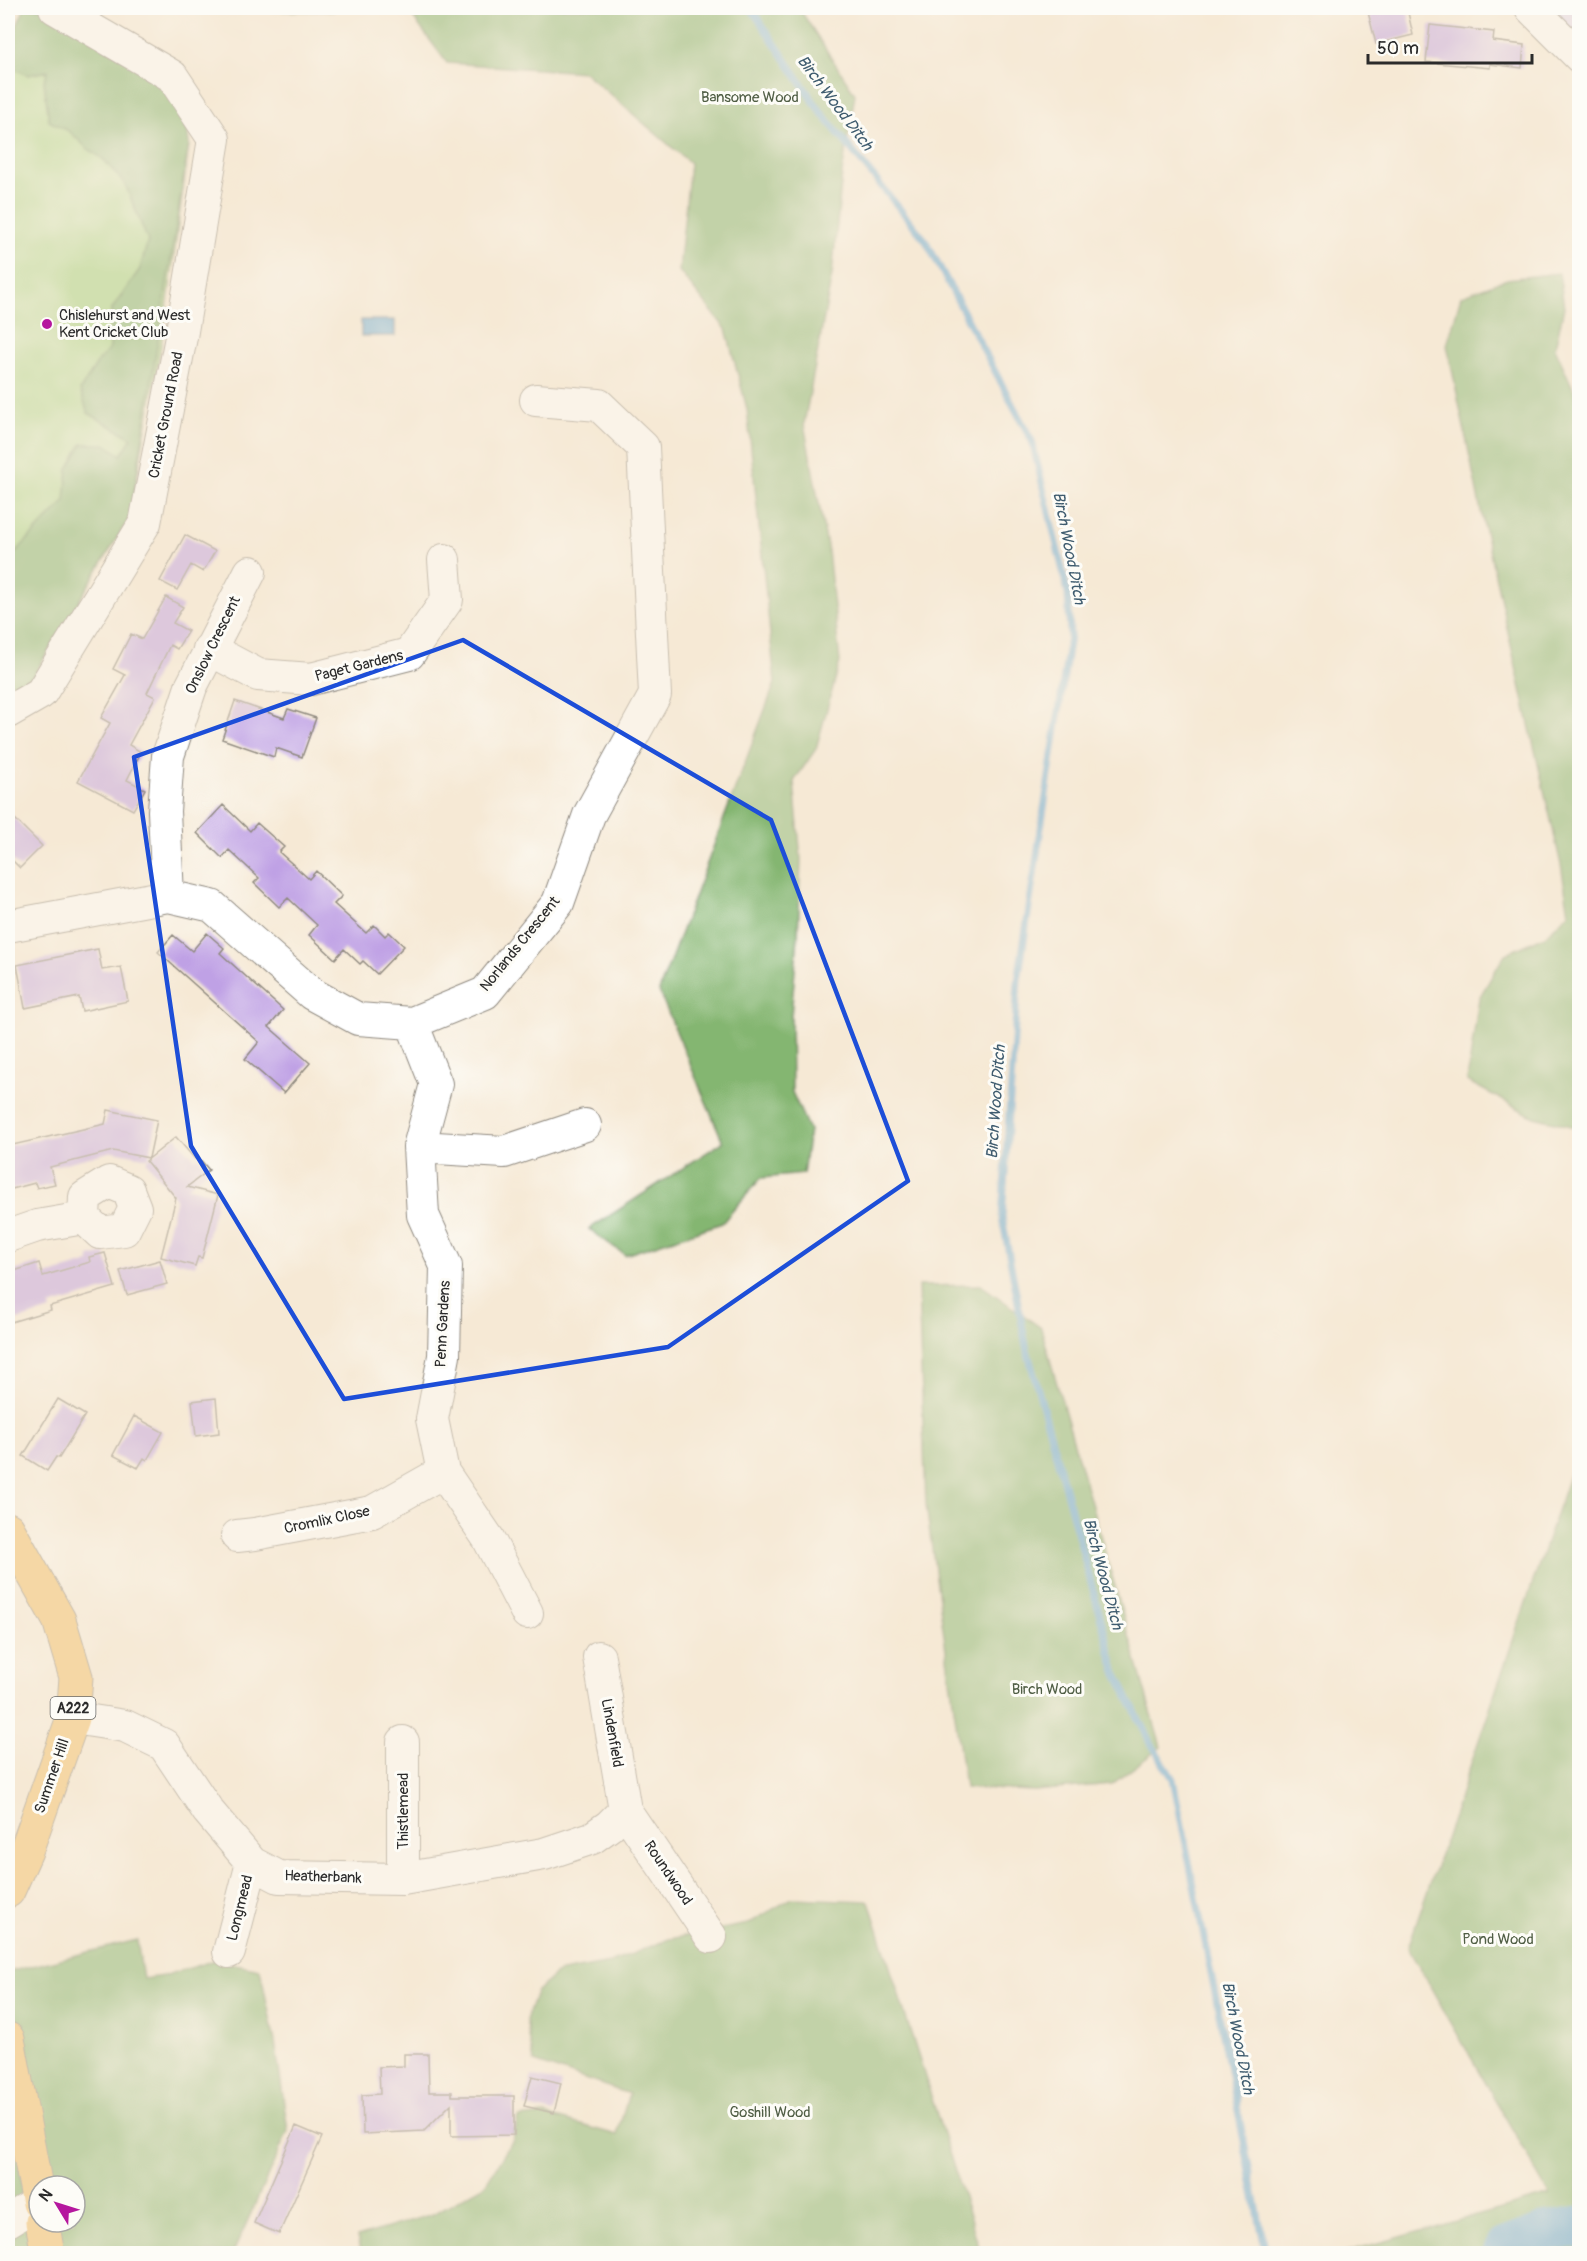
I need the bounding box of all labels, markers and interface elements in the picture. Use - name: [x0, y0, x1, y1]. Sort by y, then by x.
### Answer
- scale bar: [1368, 27, 1532, 65]
- text: 50 m: [1377, 37, 1419, 60]
- water label: Birch Wood Ditch: [793, 52, 878, 156]
- park label: Bansome Wood: [701, 88, 799, 107]
- place label: Chislehurst and West Kent Cricket Club: [59, 306, 191, 342]
- marker: Chislehurst and West Kent Cricket Club: [40, 317, 54, 331]
- street label: Cricket Ground Road: [144, 350, 188, 480]
- water label: Birch Wood Ditch: [1048, 490, 1090, 607]
- street label: Onslow Crescent: [181, 592, 245, 697]
- street label: Paget Gardens: [313, 646, 405, 686]
- street label: Norlands Crescent: [476, 892, 565, 995]
- water label: Birch Wood Ditch: [982, 1043, 1010, 1159]
- street label: Penn Gardens: [431, 1280, 455, 1368]
- street label: Cromlix Close: [282, 1502, 372, 1538]
- water label: Birch Wood Ditch: [1079, 1516, 1128, 1633]
- park label: Birch Wood: [1012, 1680, 1082, 1699]
- road number: A222: [50, 1697, 96, 1719]
- street label: Lindenfield: [597, 1697, 627, 1769]
- street label: Summer Hill: [30, 1736, 74, 1816]
- street label: Thistlemead: [394, 1773, 413, 1849]
- street label: Roundwood: [640, 1837, 696, 1909]
- street label: Heatherbank: [284, 1866, 363, 1888]
- street label: Longmead: [223, 1873, 257, 1943]
- park label: Pond Wood: [1462, 1930, 1534, 1949]
- water label: Birch Wood Ditch: [1217, 1980, 1259, 2097]
- park label: Goshill Wood: [729, 2103, 811, 2122]
- north arrow: [27, 2174, 87, 2234]
- text: N: [35, 2185, 57, 2206]

